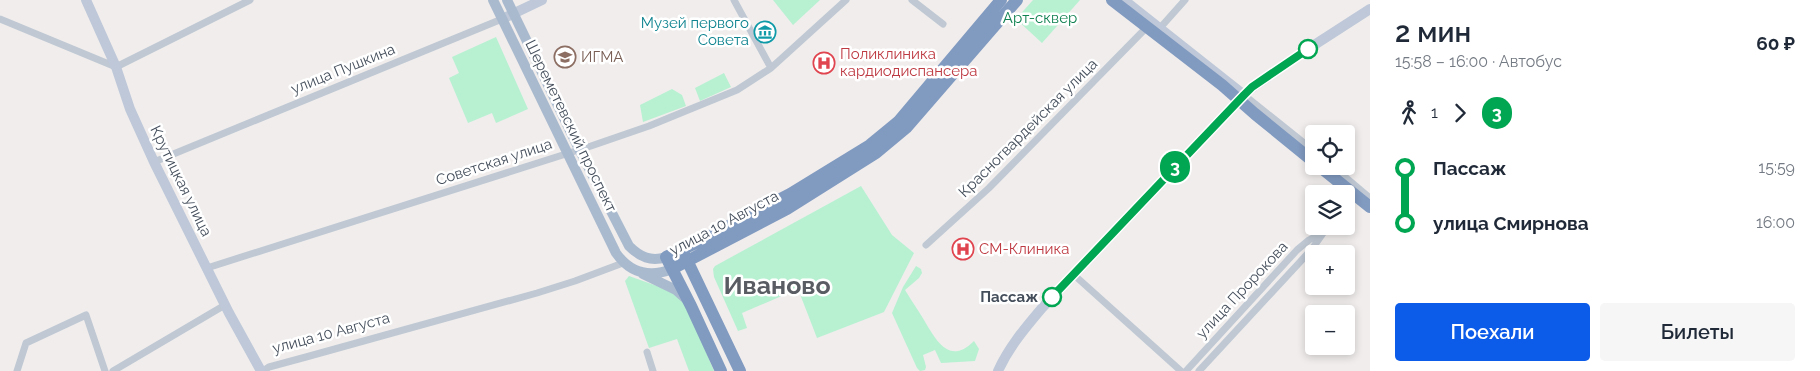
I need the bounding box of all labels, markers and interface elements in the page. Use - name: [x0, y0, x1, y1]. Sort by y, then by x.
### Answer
- park label: Арт-сквер: [1003, 9, 1077, 27]
- place label: Музей первого Совета: [641, 14, 749, 49]
- text: 2 мин: [1395, 16, 1471, 49]
- museum icon: Музей первого Совета: [753, 20, 777, 44]
- text: 60 ₽: [1756, 32, 1795, 54]
- street label: Шереметевский проспект: [521, 37, 621, 215]
- unlabelled marker: [1298, 39, 1318, 59]
- street label: улица Пушкина: [288, 40, 398, 98]
- school or university icon: ИГМА: [553, 45, 577, 69]
- place label: Поликлиника кардиодиспансера: [840, 45, 977, 80]
- place label: ИГМА: [581, 48, 623, 66]
- hospital icon: Поликлиника кардиодиспансера: [812, 51, 836, 75]
- text: 15:58 – 16:00 · Автобус: [1395, 52, 1562, 71]
- street label: Красногвардейская улица: [955, 55, 1101, 201]
- icon: walk: [1395, 99, 1423, 127]
- icon: forward: [1446, 99, 1474, 127]
- text: 3: [1492, 102, 1502, 123]
- text: 1: [1431, 103, 1438, 122]
- street label: Крутицкая улица: [146, 123, 216, 239]
- map controls: [1305, 125, 1355, 355]
- button: locate: [1305, 125, 1355, 175]
- street label: Советская улица: [434, 135, 554, 189]
- line badge: 3: [1159, 151, 1191, 183]
- text: 3: [1170, 156, 1180, 177]
- text: Пассаж: [1433, 157, 1506, 179]
- text: 15:59: [1758, 158, 1795, 177]
- button: layers: [1305, 185, 1355, 235]
- street label: улица 10 Августа: [666, 187, 782, 259]
- text: улица Смирнова: [1433, 212, 1589, 234]
- text: 16:00: [1756, 213, 1795, 232]
- hospital icon: СМ-Клиника: [951, 237, 975, 261]
- street label: улица Пророкова: [1192, 238, 1292, 342]
- place label: СМ-Клиника: [979, 240, 1069, 258]
- button: +: [1305, 245, 1355, 295]
- district label: Иваново: [723, 270, 831, 300]
- marker: Пассаж: [1042, 287, 1062, 307]
- place label: Пассаж: [980, 288, 1038, 306]
- button: Поехали: [1395, 303, 1590, 361]
- button: Билеты: [1600, 303, 1795, 361]
- button: −: [1305, 305, 1355, 355]
- street label: улица 10 Августа: [270, 309, 392, 357]

